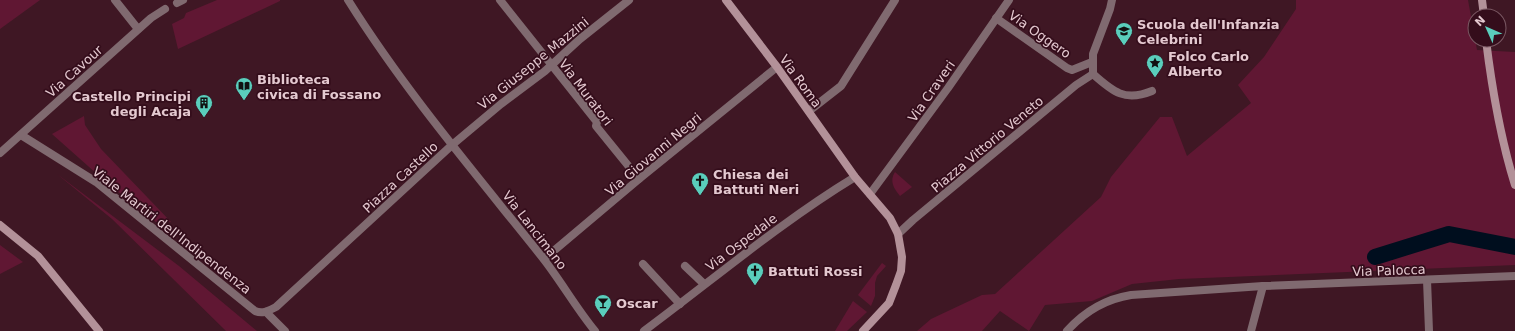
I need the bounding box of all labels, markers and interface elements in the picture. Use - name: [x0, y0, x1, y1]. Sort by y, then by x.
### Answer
- street label: Via Oggero: [1006, 8, 1074, 61]
- north arrow: [1467, 8, 1507, 48]
- text: N: [1472, 13, 1488, 29]
- street label: Via Giuseppe Mazzini: [475, 14, 592, 113]
- place label: Scuola dell'Infanzia Celebrini: [1137, 17, 1280, 47]
- school or university icon: Scuola dell'Infanzia Celebrini: [1114, 21, 1134, 46]
- street label: Via Cavour: [43, 42, 106, 101]
- place label: Folco Carlo Alberto: [1168, 49, 1249, 79]
- street label: Via Roma: [776, 52, 825, 111]
- place icon: Folco Carlo Alberto: [1145, 53, 1165, 78]
- street label: Via Muratori: [556, 56, 615, 128]
- street label: Via Craveri: [905, 58, 958, 125]
- place label: Biblioteca civica di Fossano: [257, 72, 381, 102]
- library icon: Biblioteca civica di Fossano: [234, 76, 254, 101]
- place label: Castello Principi degli Acaja: [72, 89, 191, 119]
- building icon: Castello Principi degli Acaja: [194, 93, 214, 118]
- street label: Piazza Vittorio Veneto: [928, 93, 1046, 196]
- street label: Via Giovanni Negri: [602, 110, 704, 199]
- street label: Piazza Castello: [360, 139, 441, 216]
- street label: Viale Martiri dell'Indipendenza: [89, 164, 254, 297]
- place label: Chiesa dei Battuti Neri: [713, 167, 799, 197]
- church icon: Chiesa dei Battuti Neri: [690, 171, 710, 196]
- street label: Via Lancimano: [499, 188, 570, 273]
- street label: Via Ospedale: [703, 211, 780, 274]
- church icon: Battuti Rossi: [745, 261, 765, 286]
- street label: Via Palocca: [1352, 262, 1426, 279]
- place label: Battuti Rossi: [768, 264, 862, 279]
- bar icon: Oscar: [593, 293, 613, 318]
- place label: Oscar: [616, 296, 658, 311]

